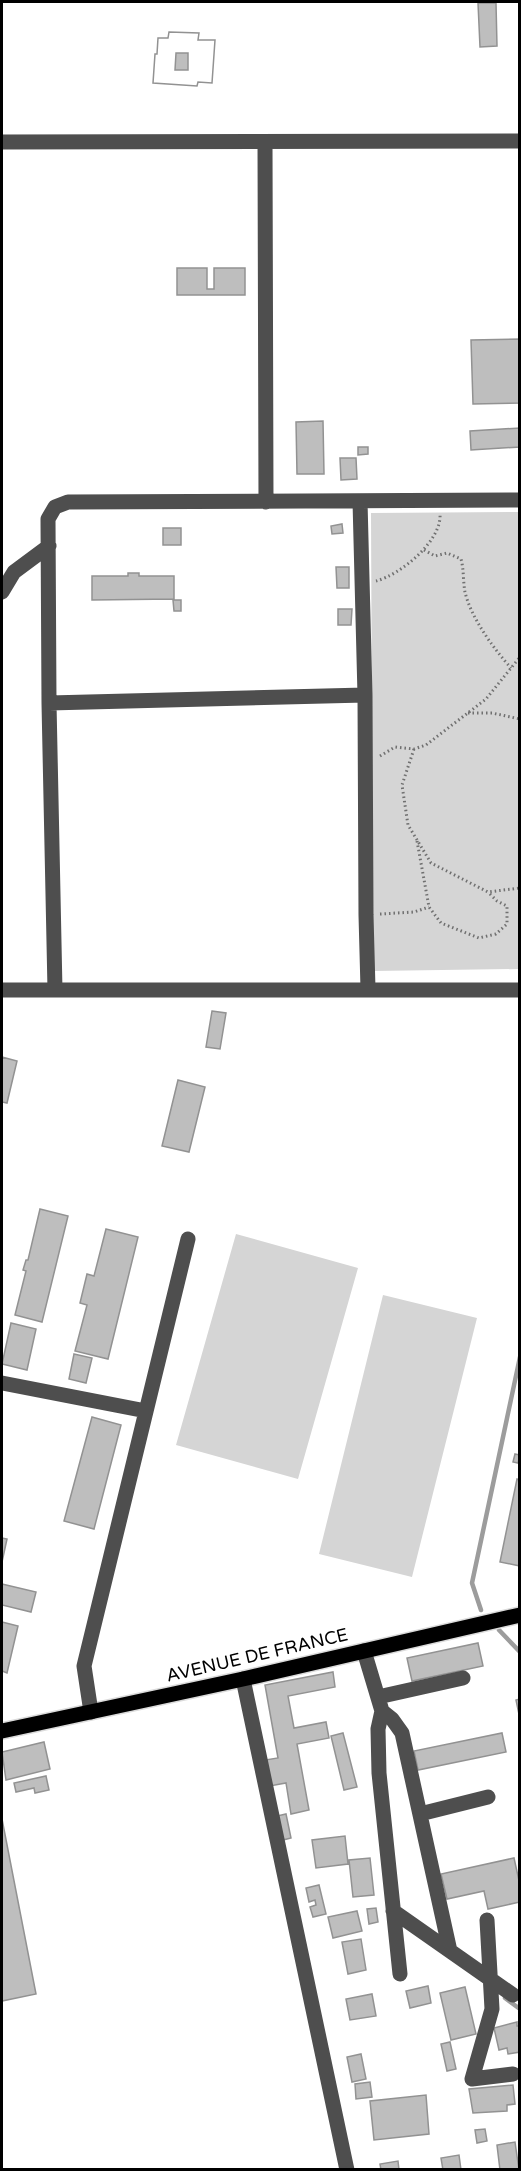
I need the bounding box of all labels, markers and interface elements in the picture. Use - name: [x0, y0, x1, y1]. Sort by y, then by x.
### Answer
- street label: AVENUE DE FRANCE: [164, 1623, 350, 1687]

